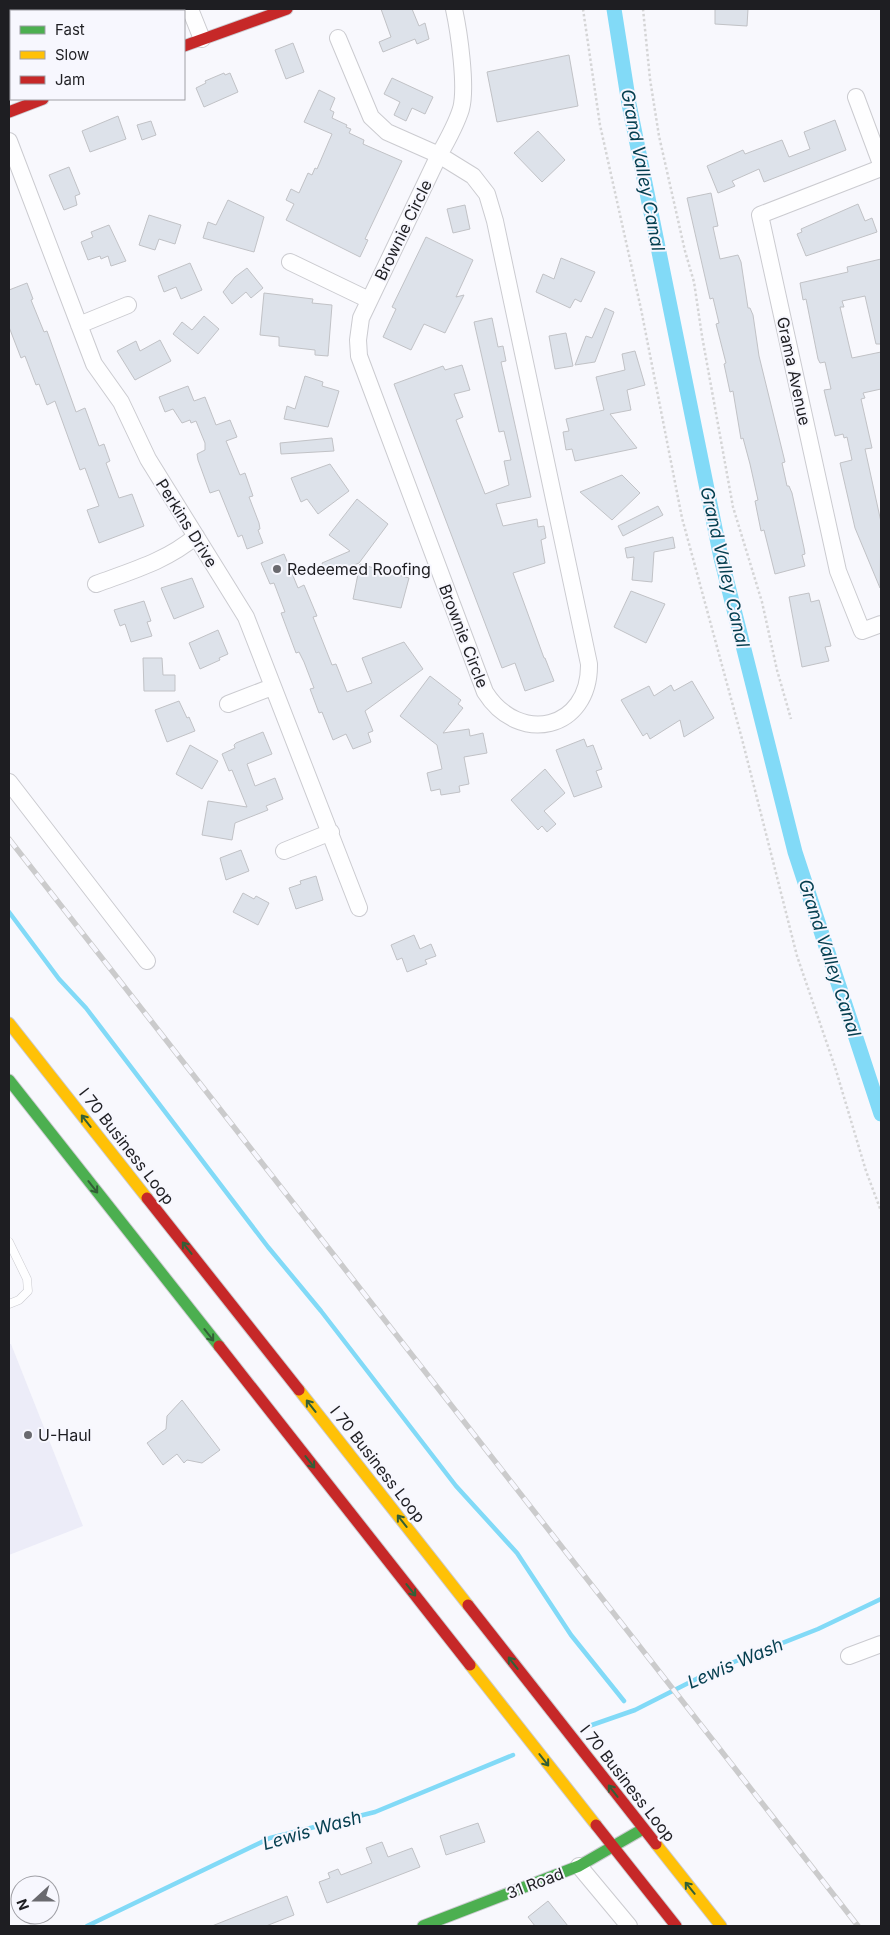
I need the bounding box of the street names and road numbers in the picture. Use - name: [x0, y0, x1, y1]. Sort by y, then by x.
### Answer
- street label: Brownie Circle: [370, 176, 436, 284]
- street label: Grama Avenue: [773, 315, 815, 427]
- street label: Perkins Drive: [152, 475, 222, 571]
- street label: Brownie Circle: [435, 581, 493, 691]
- street label: I 70 Business Loop: [75, 1084, 179, 1208]
- street label: I 70 Business Loop: [326, 1402, 430, 1526]
- street label: I 70 Business Loop: [576, 1721, 680, 1845]
- street label: 31 Road: [504, 1863, 566, 1903]

